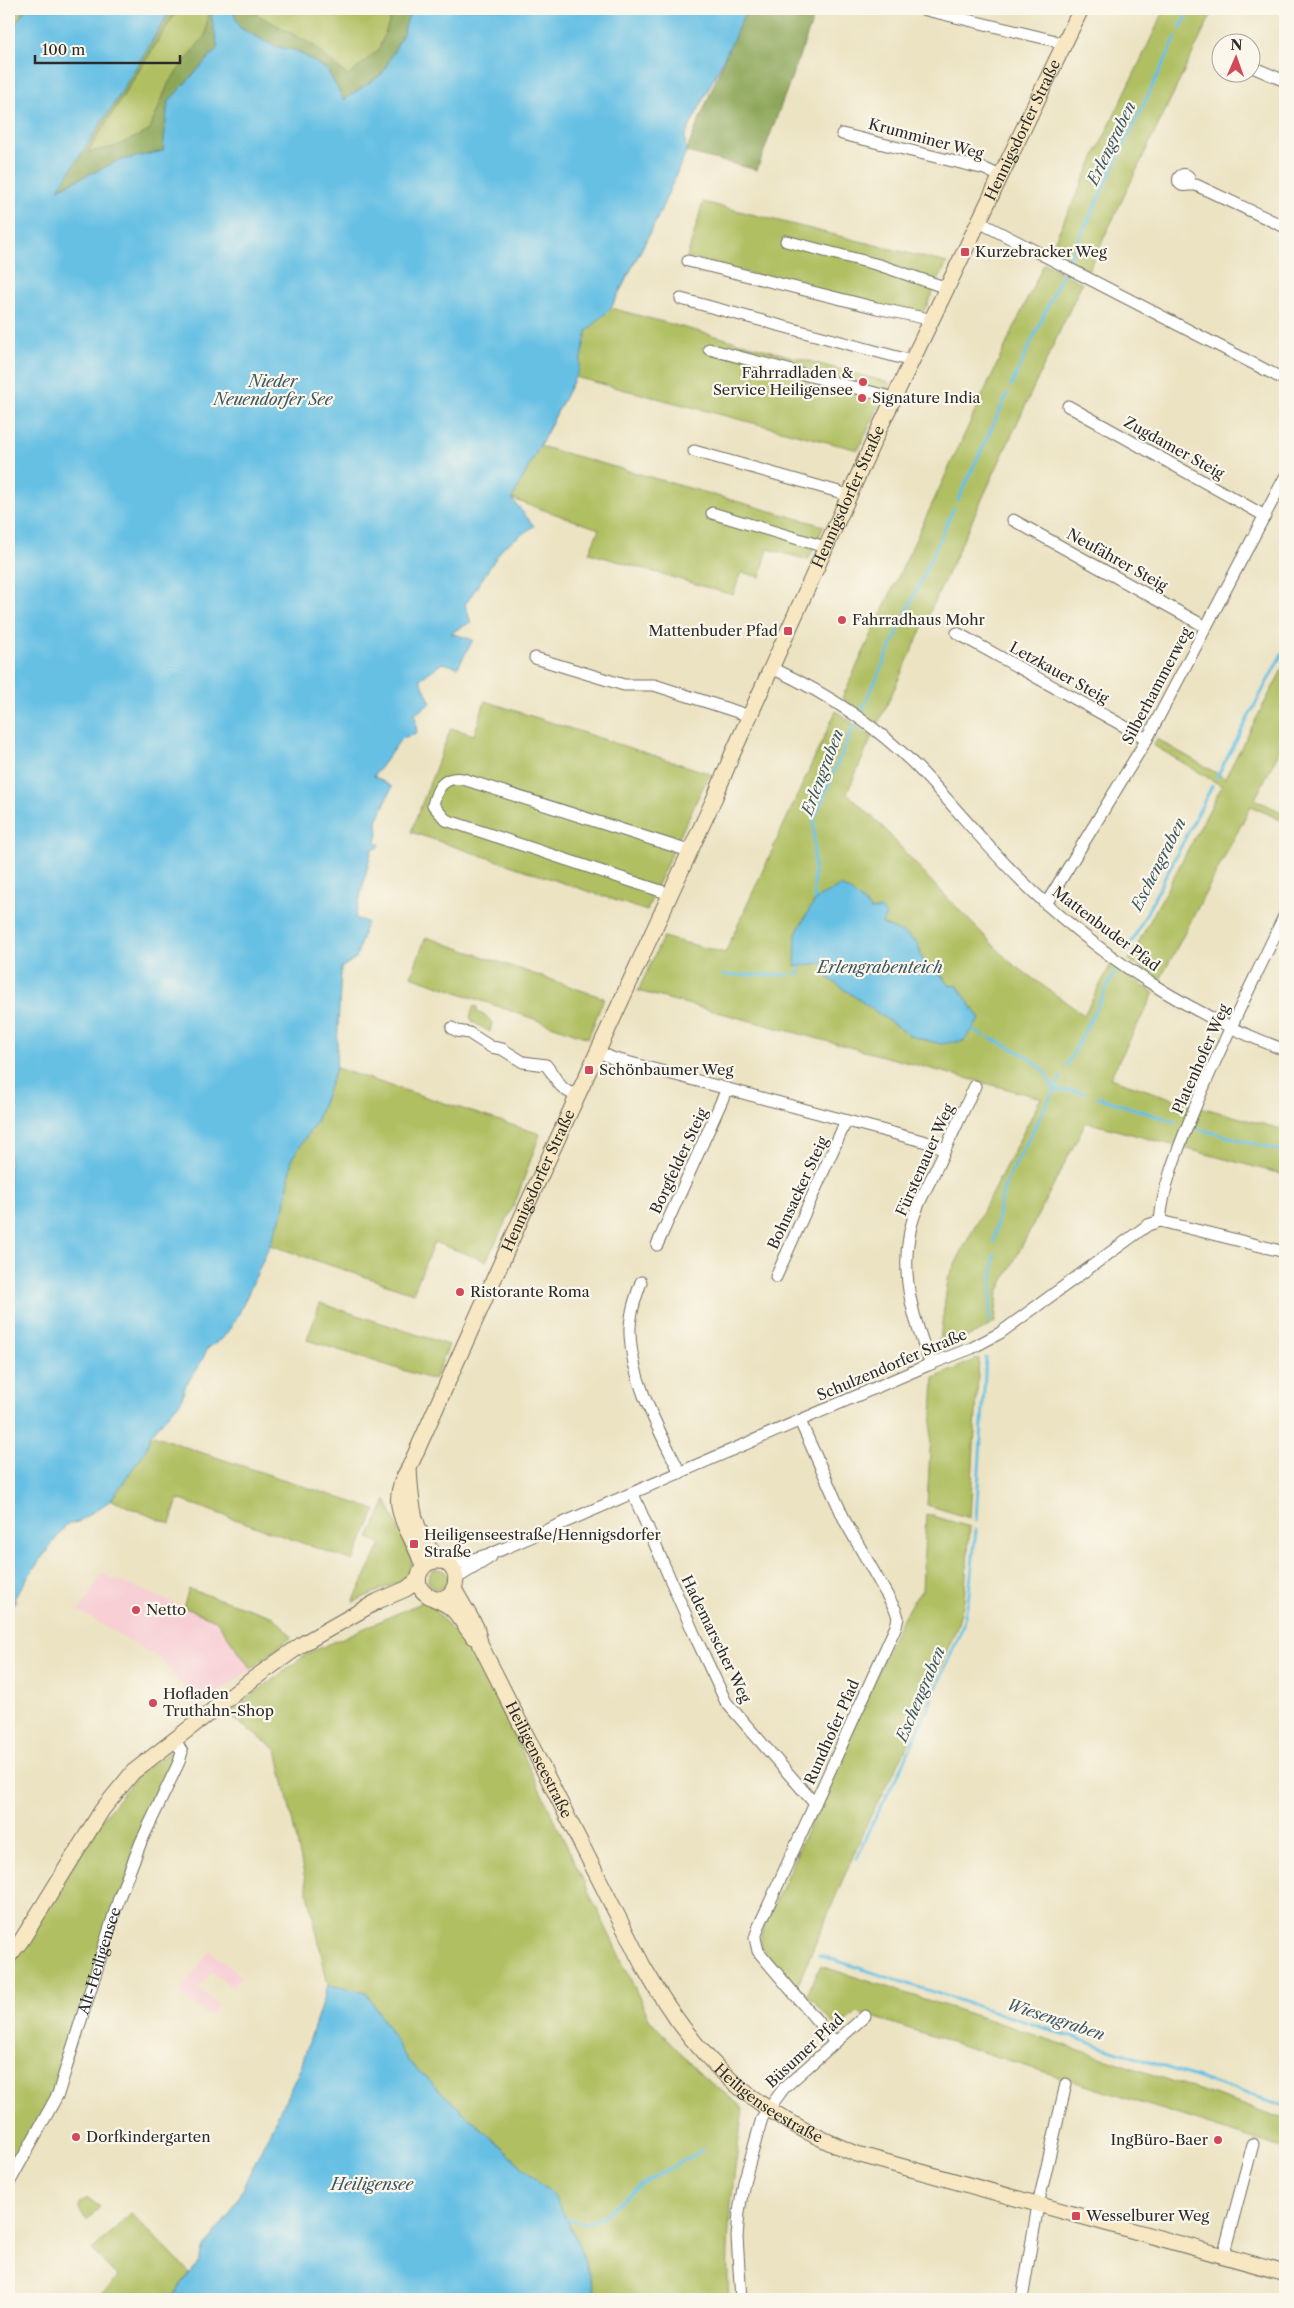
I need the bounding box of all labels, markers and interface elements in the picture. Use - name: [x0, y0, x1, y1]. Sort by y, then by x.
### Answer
- scale bar: [35, 32, 180, 64]
- north arrow: [1212, 32, 1262, 82]
- text: N: [1230, 36, 1243, 54]
- text: 100 m: [42, 40, 85, 59]
- street label: Hennigsdorfer Straße: [980, 56, 1064, 204]
- water label: Erlengraben: [1081, 98, 1140, 190]
- street label: Krumminer Weg: [866, 114, 986, 163]
- place label: Kurzebracker Weg: [975, 242, 1107, 261]
- marker: Kurzebracker Weg: [959, 246, 971, 258]
- place label: Fahrradladen & Service Heiligensee: [713, 363, 853, 399]
- water label: Nieder Neuendorfer See: [212, 371, 334, 409]
- marker: Fahrradladen & Service Heiligensee: [857, 376, 869, 388]
- place label: Signature India: [872, 388, 981, 407]
- marker: Signature India: [856, 392, 868, 404]
- street label: Zugdamer Steig: [1121, 412, 1228, 483]
- street label: Hennigsdorfer Straße: [808, 422, 888, 571]
- street label: Neufährer Steig: [1064, 524, 1171, 595]
- place label: Fahrradhaus Mohr: [852, 610, 986, 629]
- marker: Fahrradhaus Mohr: [836, 614, 848, 626]
- place label: Mattenbuder Pfad: [649, 621, 778, 640]
- street label: Silberhammerweg: [1118, 624, 1196, 748]
- marker: Mattenbuder Pfad: [782, 625, 794, 637]
- street label: Letzkauer Steig: [1006, 637, 1112, 708]
- water label: Erlengraben: [796, 726, 848, 820]
- water label: Eschengraben: [1125, 814, 1190, 916]
- street label: Mattenbuder Pfad: [1049, 882, 1164, 975]
- water label: Erlengrabenteich: [815, 957, 943, 977]
- street label: Platenhofer Weg: [1168, 1001, 1233, 1117]
- place label: Schönbaumer Weg: [599, 1060, 733, 1079]
- marker: Schönbaumer Weg: [583, 1064, 595, 1076]
- street label: Fürstenauer Weg: [891, 1101, 958, 1219]
- street label: Borgfelder Steig: [646, 1105, 711, 1217]
- street label: Hennigsdorfer Straße: [497, 1106, 579, 1255]
- street label: Bohnsacker Steig: [763, 1133, 832, 1252]
- place label: Ristorante Roma: [470, 1282, 590, 1301]
- marker: Ristorante Roma: [454, 1286, 466, 1298]
- street label: Schulzendorfer Straße: [814, 1324, 970, 1405]
- place label: Heiligenseestraße/Hennigsdorfer Straße: [424, 1525, 662, 1561]
- marker: Heiligenseestraße/Hennigsdorfer Straße: [408, 1538, 420, 1550]
- street label: Hademarscher Weg: [677, 1572, 756, 1706]
- place label: Netto: [146, 1600, 186, 1619]
- marker: Netto: [130, 1604, 142, 1616]
- water label: Eschengraben: [890, 1643, 949, 1746]
- street label: Rundhofer Pfad: [800, 1676, 863, 1787]
- place label: Hofladen Truthahn-Shop: [163, 1684, 274, 1720]
- marker: Hofladen Truthahn-Shop: [147, 1697, 159, 1709]
- street label: Heiligenseestraße: [502, 1698, 576, 1821]
- street label: Alt-Heiligensee: [73, 1905, 125, 2018]
- water label: Wiesengraben: [1005, 1994, 1107, 2044]
- street label: Büsumer Pfad: [762, 2010, 848, 2092]
- street label: Heiligenseestraße: [710, 2059, 826, 2147]
- place label: Dorfkindergarten: [86, 2127, 211, 2146]
- place label: IngBüro-Baer: [1110, 2130, 1209, 2149]
- marker: Dorfkindergarten: [70, 2131, 82, 2143]
- marker: IngBüro-Baer: [1212, 2134, 1224, 2146]
- water label: Heiligensee: [329, 2174, 415, 2194]
- place label: Wesselburer Weg: [1085, 2206, 1209, 2225]
- marker: Wesselburer Weg: [1070, 2210, 1082, 2222]

